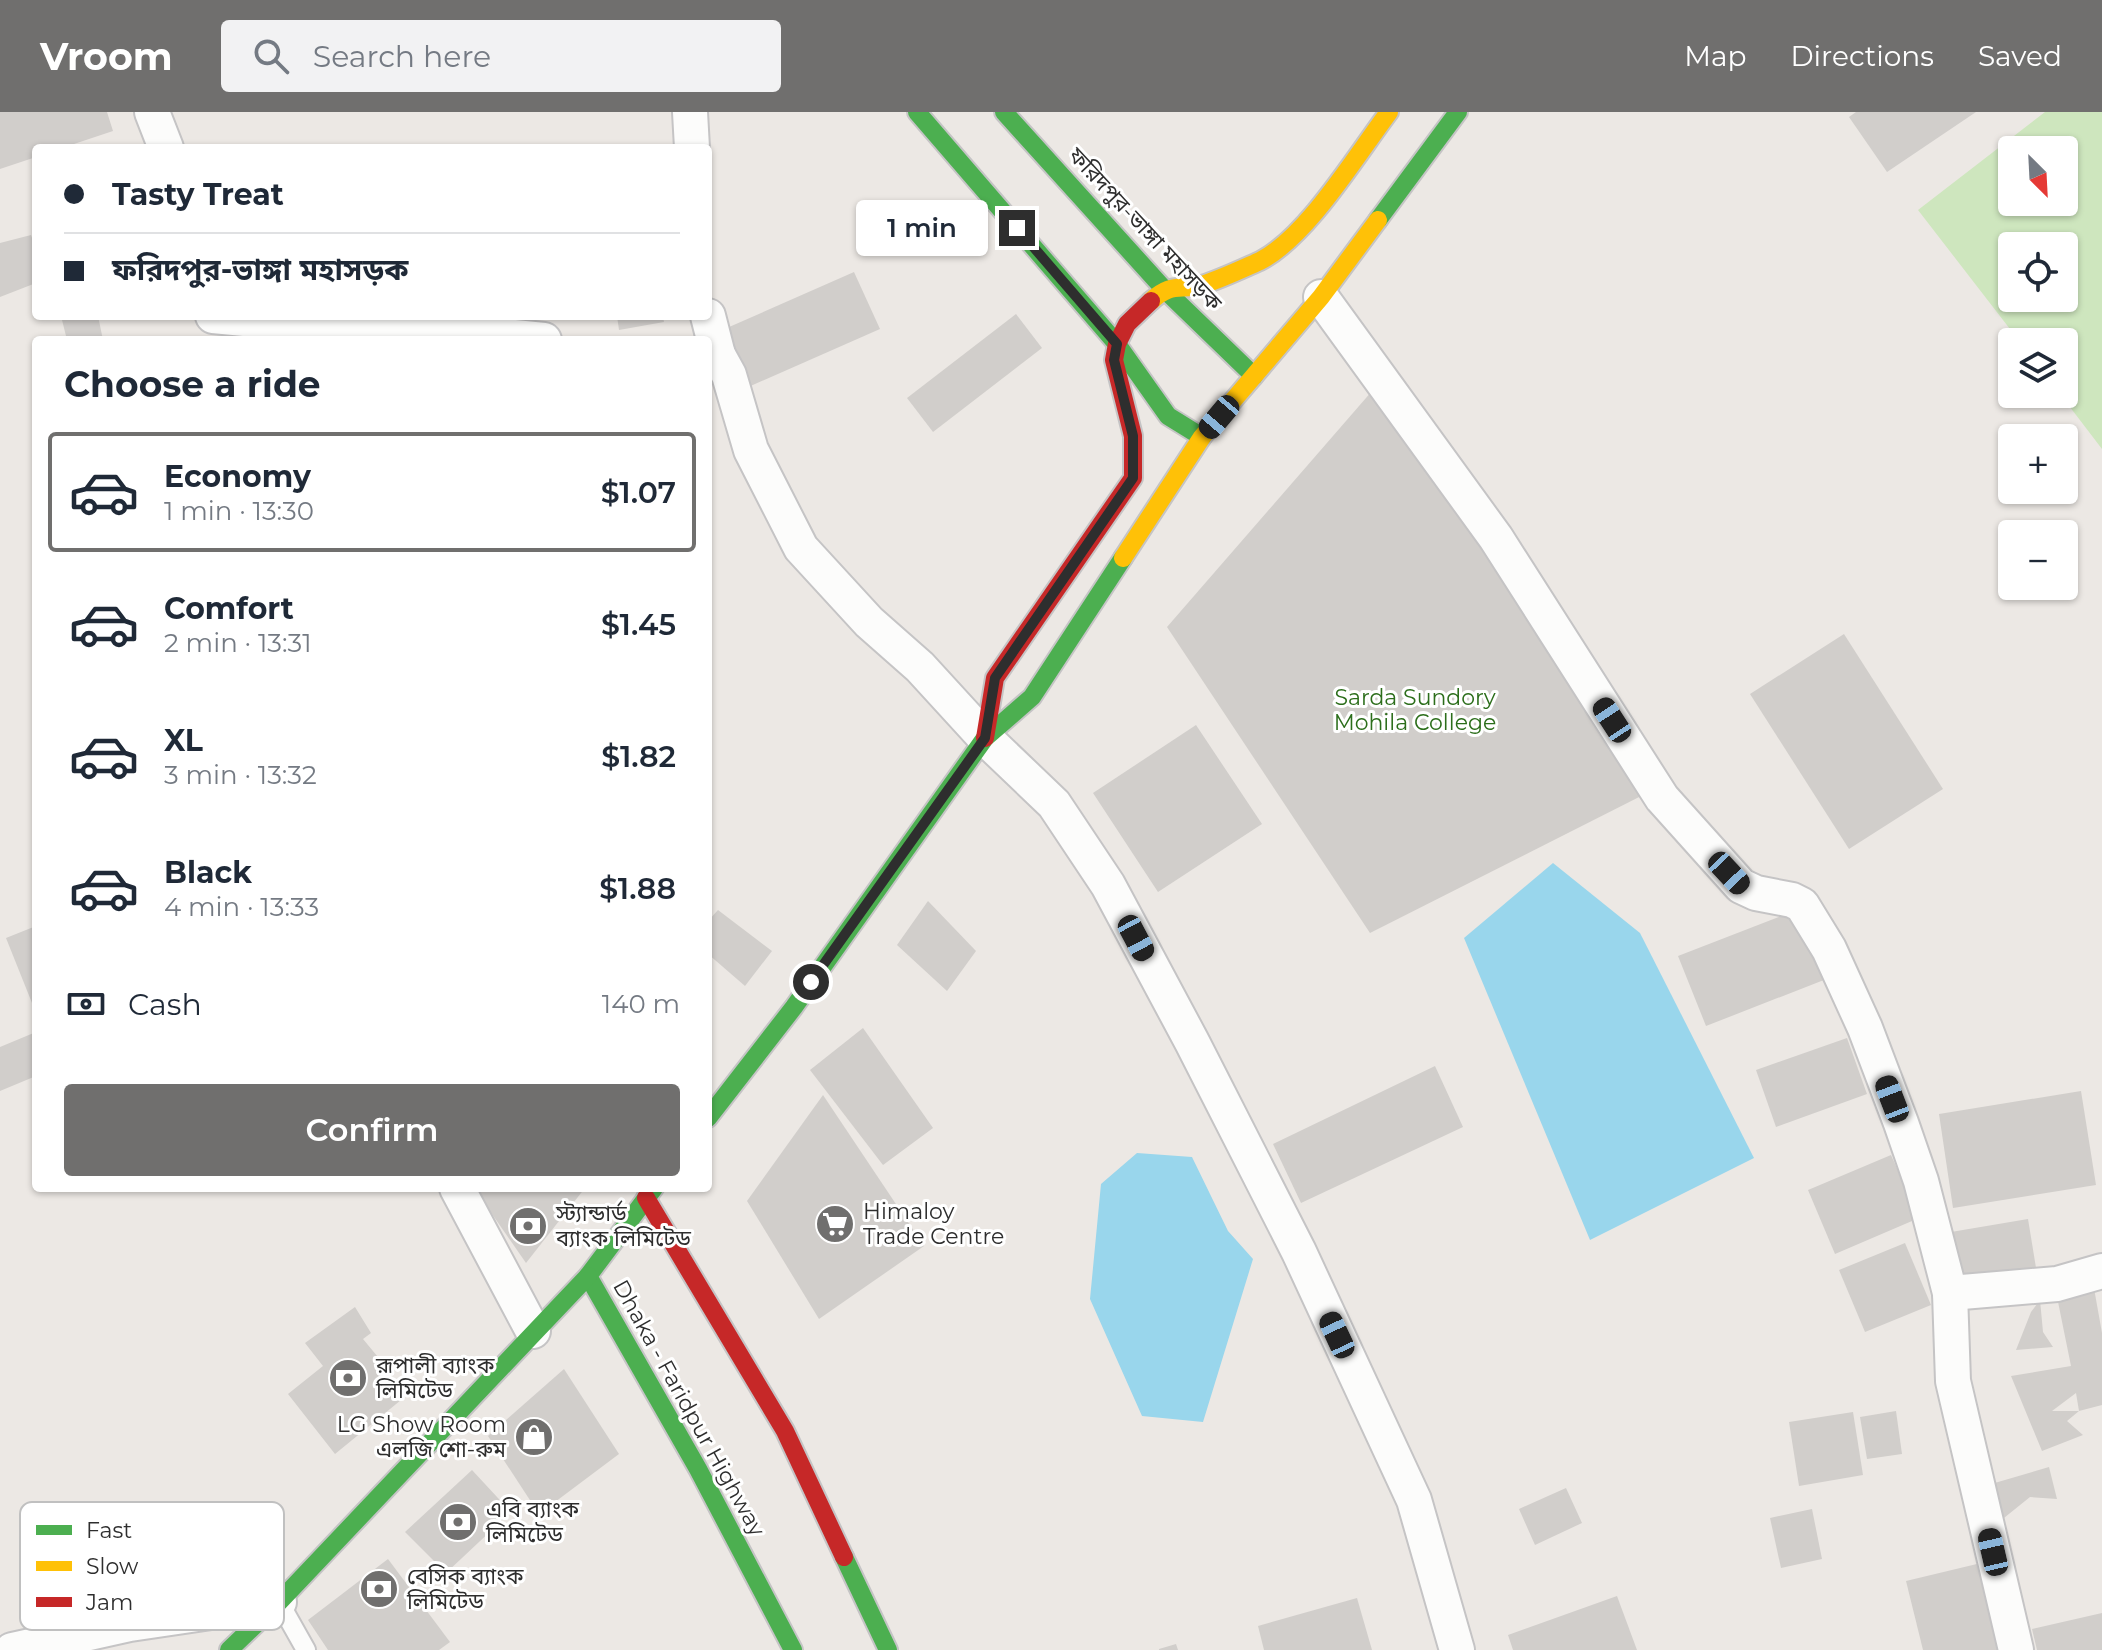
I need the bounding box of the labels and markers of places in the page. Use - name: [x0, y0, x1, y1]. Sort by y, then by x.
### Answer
- place label: Himaloy Trade Centre: [863, 1198, 1004, 1250]
- place label: স্ট্যান্ডার্ড ব্যাংক লিমিটেড: [555, 1200, 691, 1252]
- supermarket icon: Himaloy Trade Centre: [814, 1203, 856, 1245]
- bank icon: স্ট্যান্ডার্ড ব্যাংক লিমিটেড: [507, 1205, 549, 1247]
- place label: রূপালী ব্যাংক লিমিটেড: [375, 1352, 495, 1404]
- bank icon: রূপালী ব্যাংক লিমিটেড: [327, 1357, 369, 1399]
- place label: LG Show Room এলজি শো-রুম: [337, 1411, 507, 1463]
- shop icon: LG Show Room এলজি শো-রুম: [513, 1416, 555, 1458]
- place label: এবি ব্যাংক লিমিটেড: [485, 1496, 579, 1548]
- bank icon: এবি ব্যাংক লিমিটেড: [437, 1501, 479, 1543]
- place label: বেসিক ব্যাংক লিমিটেড: [406, 1563, 524, 1615]
- bank icon: বেসিক ব্যাংক লিমিটেড: [358, 1568, 400, 1610]

